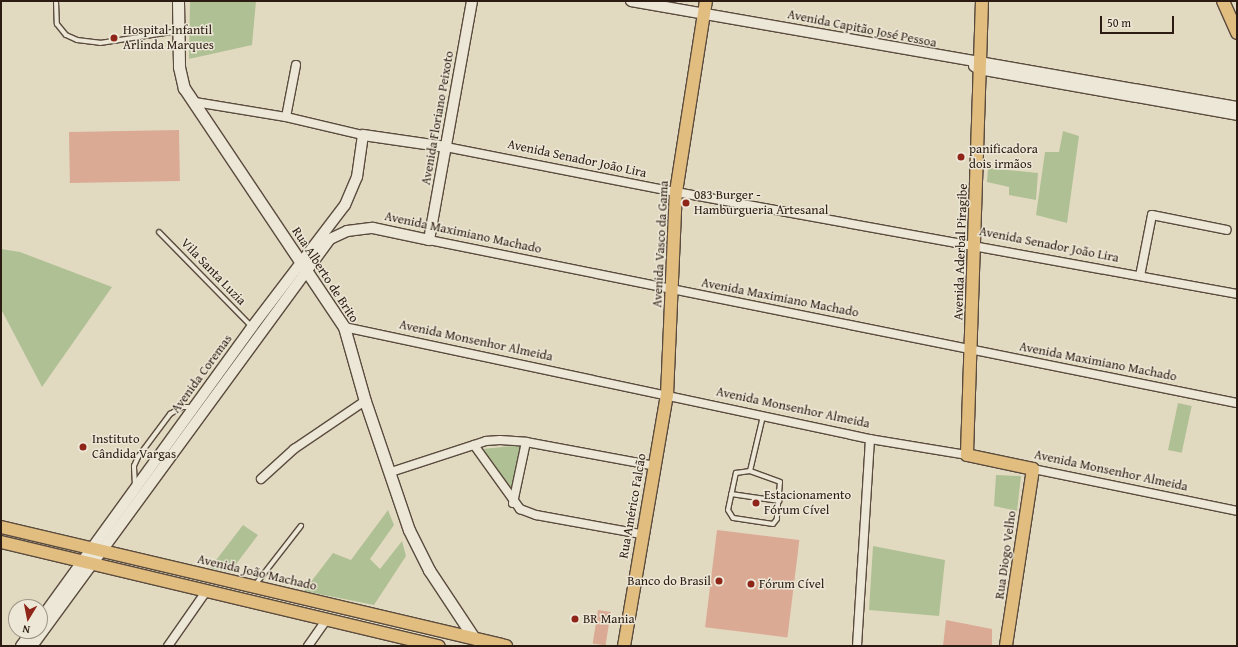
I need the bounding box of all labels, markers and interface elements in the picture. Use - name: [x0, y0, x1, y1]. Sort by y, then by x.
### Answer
- street label: Avenida Capitão José Pessoa: [786, 7, 938, 51]
- scale bar: [1102, 8, 1176, 34]
- text: 50 m: [1107, 14, 1131, 31]
- place label: Hospital Infantil Arlinda Marques: [123, 23, 214, 54]
- marker: Hospital Infantil Arlinda Marques: [108, 32, 120, 44]
- street label: Avenida Floriano Peixoto: [419, 50, 457, 186]
- street label: Avenida Senador João Lira: [506, 137, 648, 181]
- place label: panificadora dois irmãos: [969, 142, 1038, 173]
- marker: panificadora dois irmãos: [956, 152, 966, 162]
- street label: Avenida Vasco da Gama: [650, 180, 672, 308]
- street label: Avenida Aderbal Piragibe: [951, 183, 971, 321]
- place label: 083 Burger - Hamburgueria Artesanal: [694, 188, 828, 219]
- marker: 083 Burger - Hamburgueria Artesanal: [681, 198, 691, 208]
- street label: Avenida Maximiano Machado: [383, 209, 543, 257]
- street label: Rua Alberto de Brito: [288, 224, 362, 326]
- street label: Avenida Senador João Lira: [978, 224, 1120, 266]
- street label: Vila Santa Luzia: [177, 235, 249, 309]
- street label: Avenida Maximiano Machado: [700, 275, 860, 321]
- street label: Avenida Monsenhor Almeida: [398, 317, 554, 365]
- street label: Avenida Coremas: [168, 332, 236, 416]
- street label: Avenida Maximiano Machado: [1018, 339, 1178, 385]
- street label: Avenida Monsenhor Almeida: [715, 384, 871, 432]
- place label: Instituto Cândida Vargas: [92, 432, 176, 463]
- marker: Instituto Cândida Vargas: [77, 441, 89, 453]
- street label: Avenida Monsenhor Almeida: [1033, 447, 1189, 495]
- street label: Rua Américo Falcão: [616, 452, 650, 560]
- place label: Estacionamento Fórum Cível: [764, 488, 851, 519]
- marker: Estacionamento Fórum Cível: [751, 498, 761, 508]
- street label: Rua Diogo Velho: [992, 510, 1020, 600]
- street label: Avenida João Machado: [196, 552, 318, 594]
- place label: Banco do Brasil: [627, 573, 711, 589]
- marker: Banco do Brasil: [714, 576, 724, 586]
- place label: Fórum Cível: [759, 576, 824, 592]
- marker: Fórum Cível: [746, 579, 756, 589]
- north arrow: [8, 599, 48, 639]
- place label: BR Mania: [583, 611, 635, 627]
- marker: BR Mania: [570, 614, 580, 624]
- text: N: [21, 621, 31, 638]

